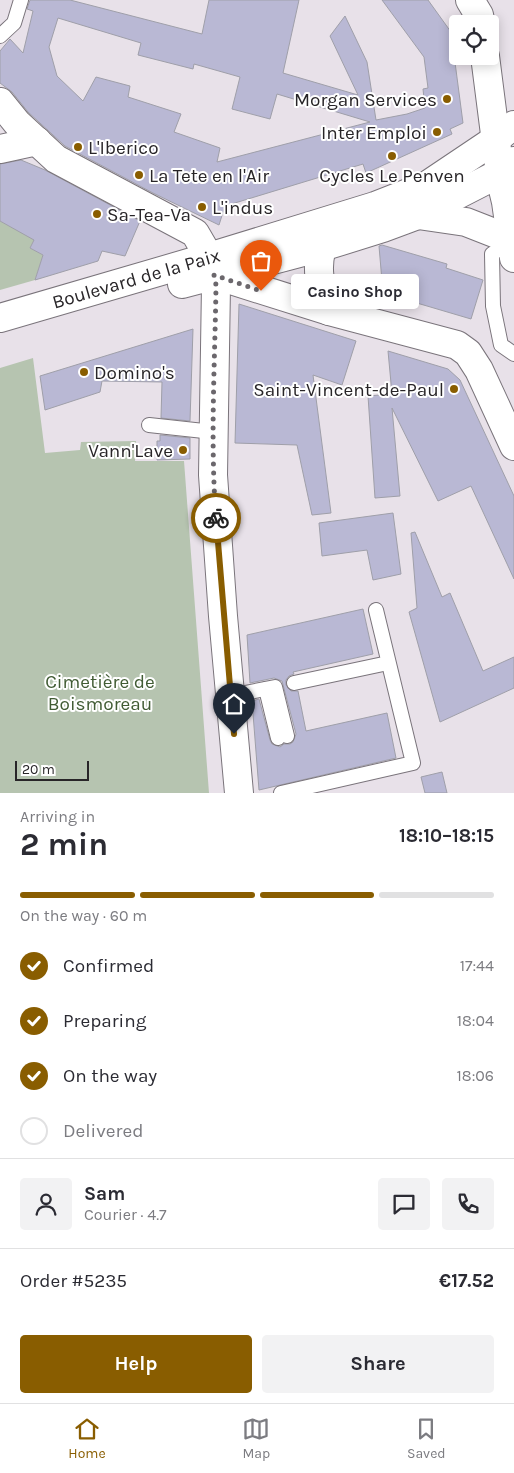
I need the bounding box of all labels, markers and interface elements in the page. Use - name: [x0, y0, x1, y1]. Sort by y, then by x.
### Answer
- map controls: [449, 15, 499, 65]
- button: locate: [449, 15, 499, 65]
- place label: Morgan Services: [294, 89, 437, 111]
- marker: Morgan Services: [441, 93, 453, 105]
- place label: Inter Emploi: [321, 122, 427, 144]
- marker: Inter Emploi: [431, 126, 443, 138]
- place label: L'Iberico: [88, 137, 159, 159]
- marker: L'Iberico: [72, 141, 84, 153]
- marker: Cycles Le Penven: [386, 150, 398, 162]
- place label: La Tete en l'Air: [149, 165, 269, 187]
- place label: Cycles Le Penven: [319, 165, 465, 187]
- marker: La Tete en l'Air: [133, 169, 145, 181]
- place label: L'indus: [212, 197, 273, 219]
- marker: L'indus: [196, 201, 208, 213]
- place label: Sa-Tea-Va: [107, 204, 191, 226]
- marker: Sa-Tea-Va: [91, 208, 103, 220]
- pin: [240, 240, 282, 291]
- street label: Boulevard de la Paix: [50, 244, 223, 313]
- icon: bag: [247, 247, 275, 275]
- callout: Casino Shop: [291, 274, 418, 308]
- text: Casino Shop: [307, 282, 403, 301]
- place label: Domino's: [94, 362, 175, 384]
- marker: Domino's: [78, 366, 90, 378]
- place label: Saint-Vincent-de-Paul: [253, 379, 444, 401]
- marker: Saint-Vincent-de-Paul: [448, 383, 460, 395]
- place label: Vann'Lave: [88, 440, 173, 462]
- marker: Vann'Lave: [177, 444, 189, 456]
- courier: [191, 493, 241, 543]
- icon: bike: [202, 504, 230, 532]
- park label: Cimetière de Boismoreau: [45, 671, 155, 715]
- pin: [213, 683, 255, 734]
- icon: home: [220, 690, 248, 718]
- scale bar: [15, 758, 89, 781]
- text: 20 m: [22, 761, 55, 778]
- text: Arriving in: [20, 807, 95, 826]
- text: 18:10–18:15: [399, 825, 494, 847]
- text: 2 min: [20, 826, 108, 863]
- text: On the way · 60 m: [20, 906, 147, 925]
- icon: check: [20, 952, 48, 980]
- text: Confirmed: [63, 955, 154, 977]
- text: 17:44: [460, 956, 494, 975]
- icon: check: [20, 1007, 48, 1035]
- text: Preparing: [63, 1010, 146, 1032]
- text: 18:04: [457, 1011, 494, 1030]
- icon: check: [20, 1062, 48, 1090]
- text: On the way: [63, 1065, 157, 1087]
- text: 18:06: [457, 1066, 494, 1085]
- text: Delivered: [63, 1120, 143, 1142]
- button: person: [20, 1178, 72, 1230]
- button: chat: [378, 1178, 430, 1230]
- button: phone: [442, 1178, 494, 1230]
- text: Sam: [84, 1183, 125, 1205]
- text: Courier · 4.7: [84, 1205, 167, 1224]
- text: Order #5235: [20, 1270, 127, 1292]
- text: €17.52: [439, 1270, 494, 1292]
- button: Help: [20, 1335, 252, 1393]
- button: Share: [262, 1335, 494, 1393]
- tab: Home: [68, 1415, 106, 1462]
- tab: Map: [242, 1415, 270, 1462]
- tab: Saved: [407, 1415, 446, 1462]

